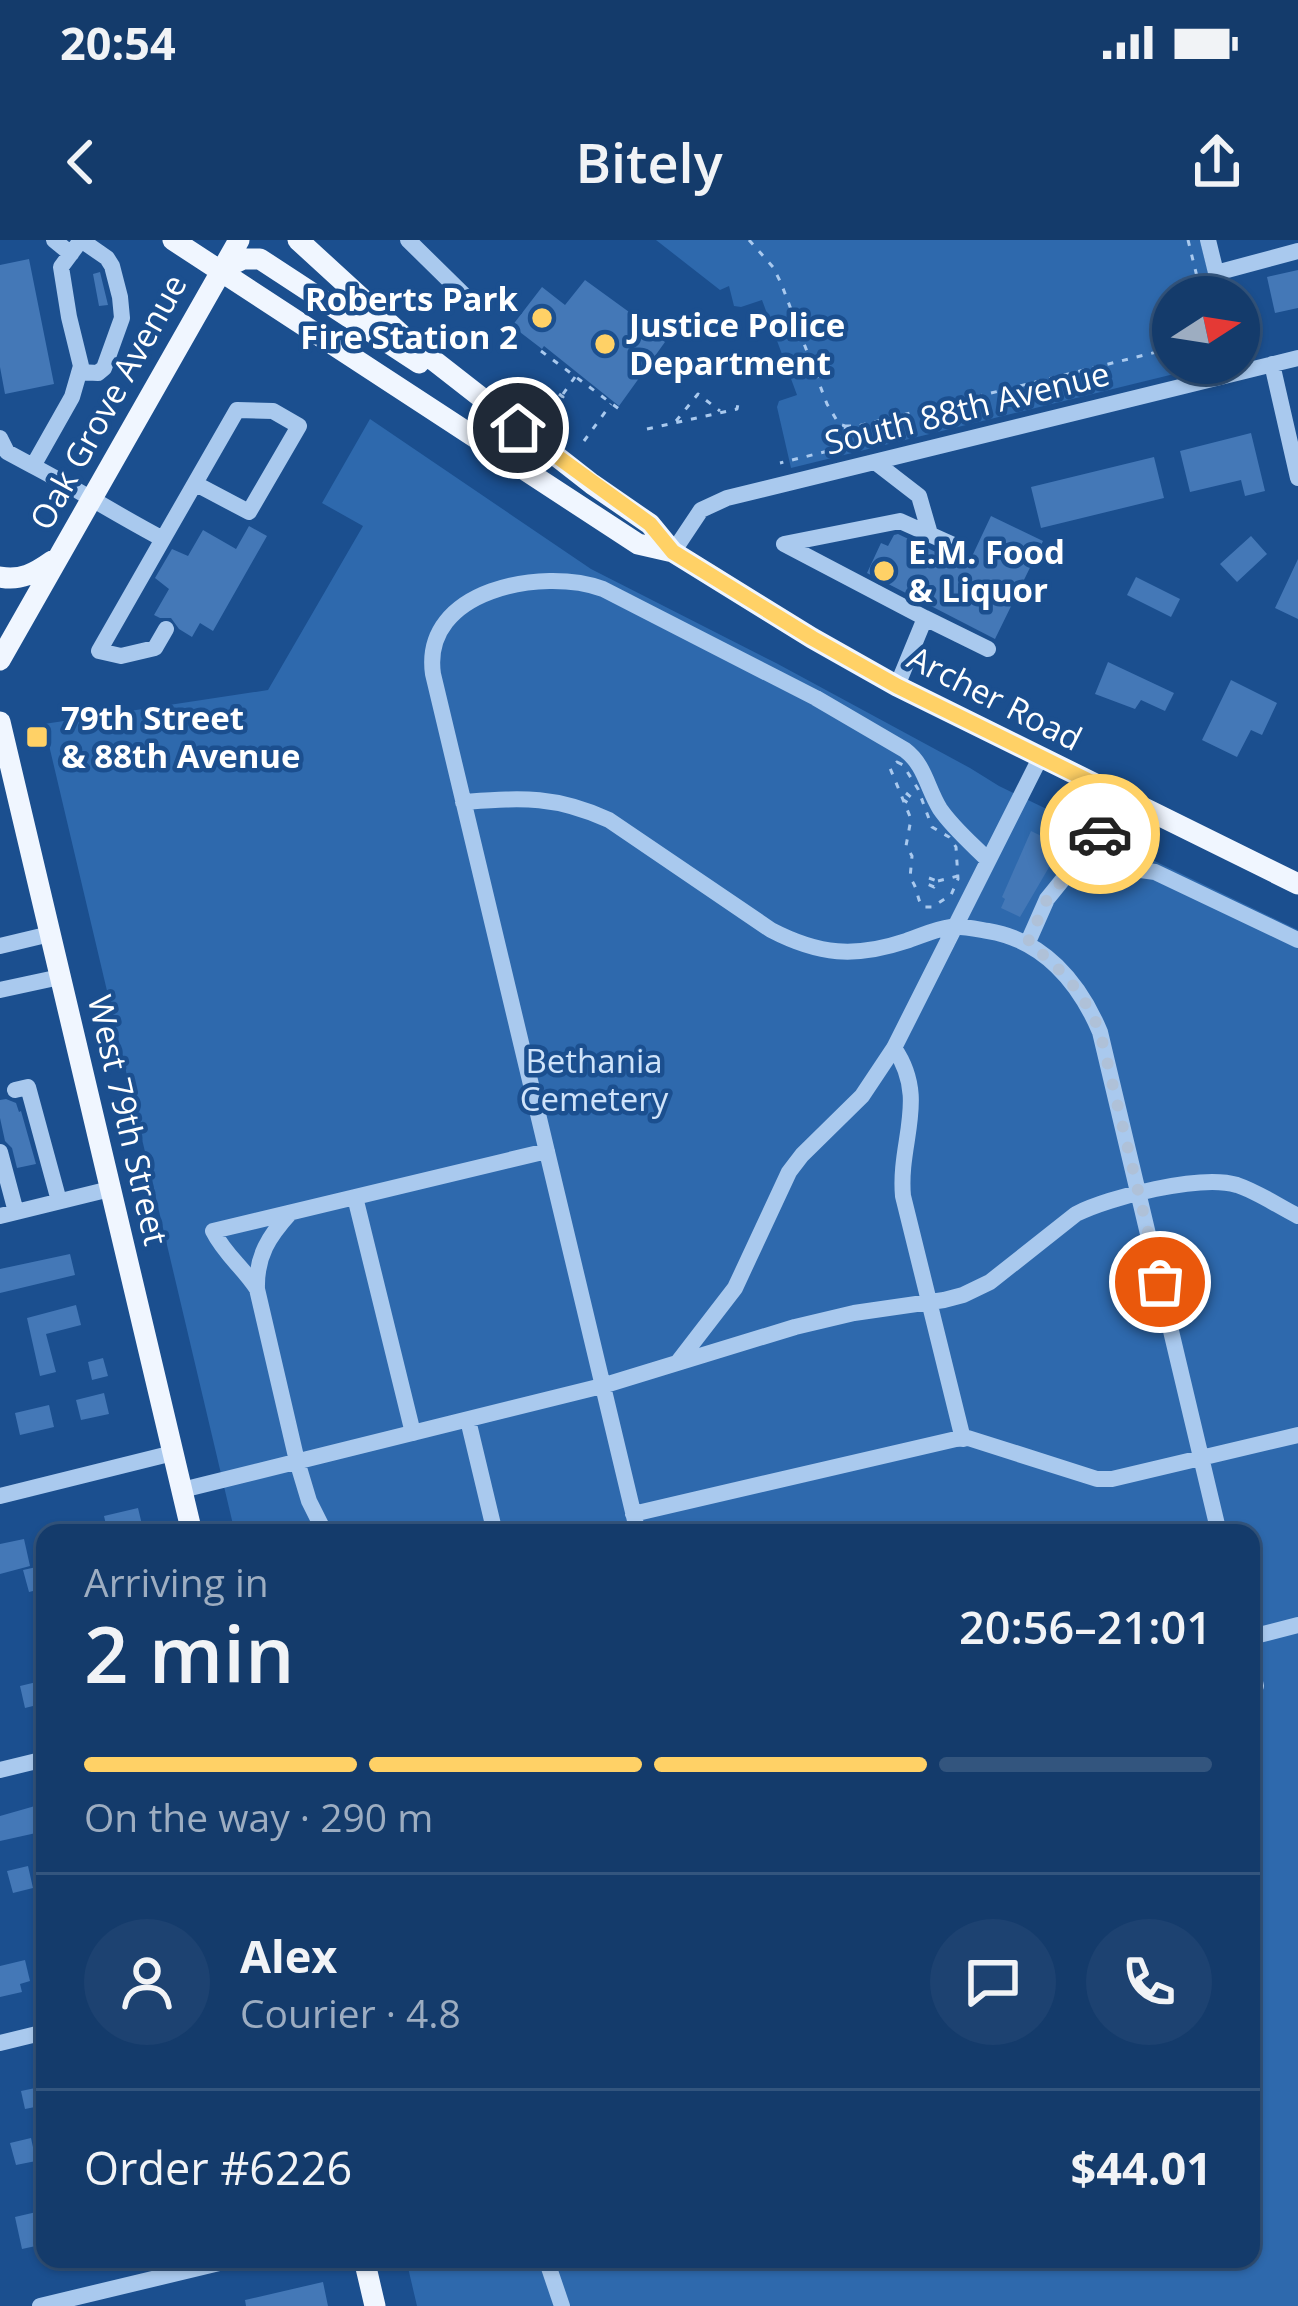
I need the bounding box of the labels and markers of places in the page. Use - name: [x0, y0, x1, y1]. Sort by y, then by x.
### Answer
- place label: Roberts Park Fire Station 2: [300, 276, 519, 359]
- place label: Justice Police Department: [626, 302, 845, 385]
- marker: Roberts Park Fire Station 2: [529, 305, 555, 331]
- marker: Justice Police Department: [592, 331, 618, 357]
- pin: [467, 377, 569, 479]
- place label: E.M. Food & Liquor: [908, 529, 1065, 612]
- marker: E.M. Food & Liquor: [871, 558, 897, 584]
- place label: 79th Street & 88th Avenue: [61, 695, 301, 778]
- marker: 79th Street & 88th Avenue: [24, 724, 50, 750]
- pin: [1109, 1231, 1211, 1333]

